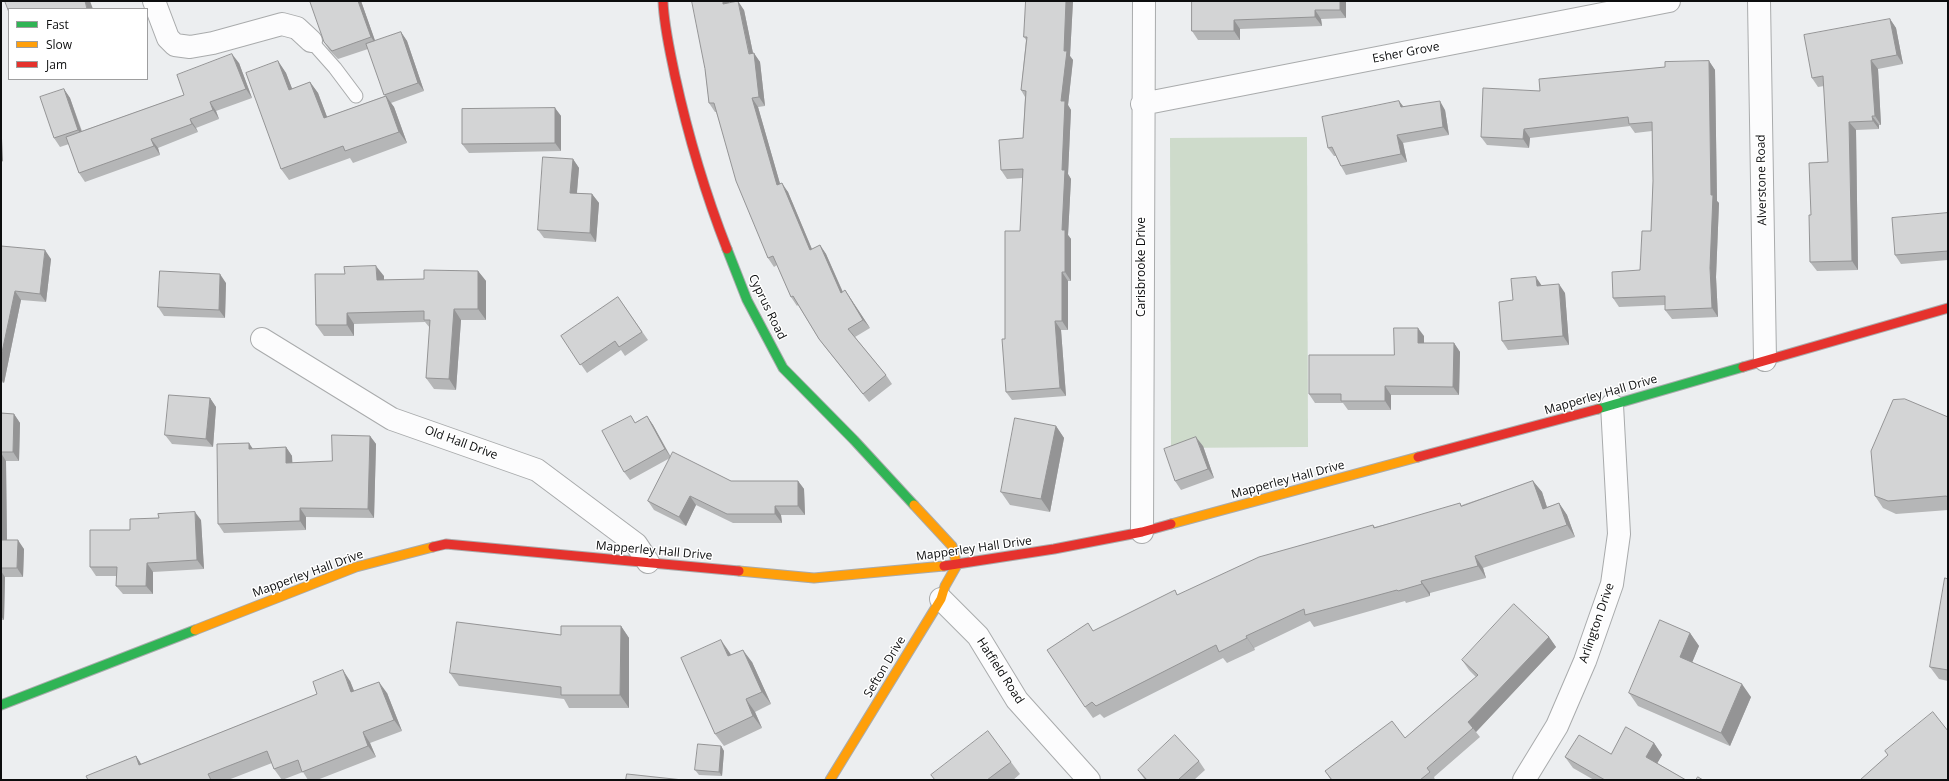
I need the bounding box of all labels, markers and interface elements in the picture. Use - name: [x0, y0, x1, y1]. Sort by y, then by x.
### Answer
- legend: [8, 8, 148, 80]
- text: Fast: [46, 16, 69, 33]
- text: Slow: [46, 36, 72, 53]
- street label: Esher Grove: [1371, 39, 1441, 67]
- text: Jam: [46, 56, 67, 73]
- street label: Alverstone Road: [1754, 134, 1770, 226]
- street label: Carisbrooke Drive: [1135, 217, 1149, 317]
- street label: Cyprus Road: [745, 272, 789, 342]
- street label: Mapperley Hall Drive: [1543, 372, 1659, 418]
- street label: Old Hall Drive: [422, 423, 500, 463]
- street label: Mapperley Hall Drive: [1230, 458, 1346, 502]
- street label: Mapperley Hall Drive: [915, 534, 1033, 564]
- street label: Mapperley Hall Drive: [595, 539, 713, 563]
- street label: Mapperley Hall Drive: [251, 547, 365, 601]
- street label: Arlington Drive: [1577, 581, 1617, 665]
- street label: Sefton Drive: [861, 634, 909, 700]
- street label: Hatfield Road: [973, 635, 1027, 707]

